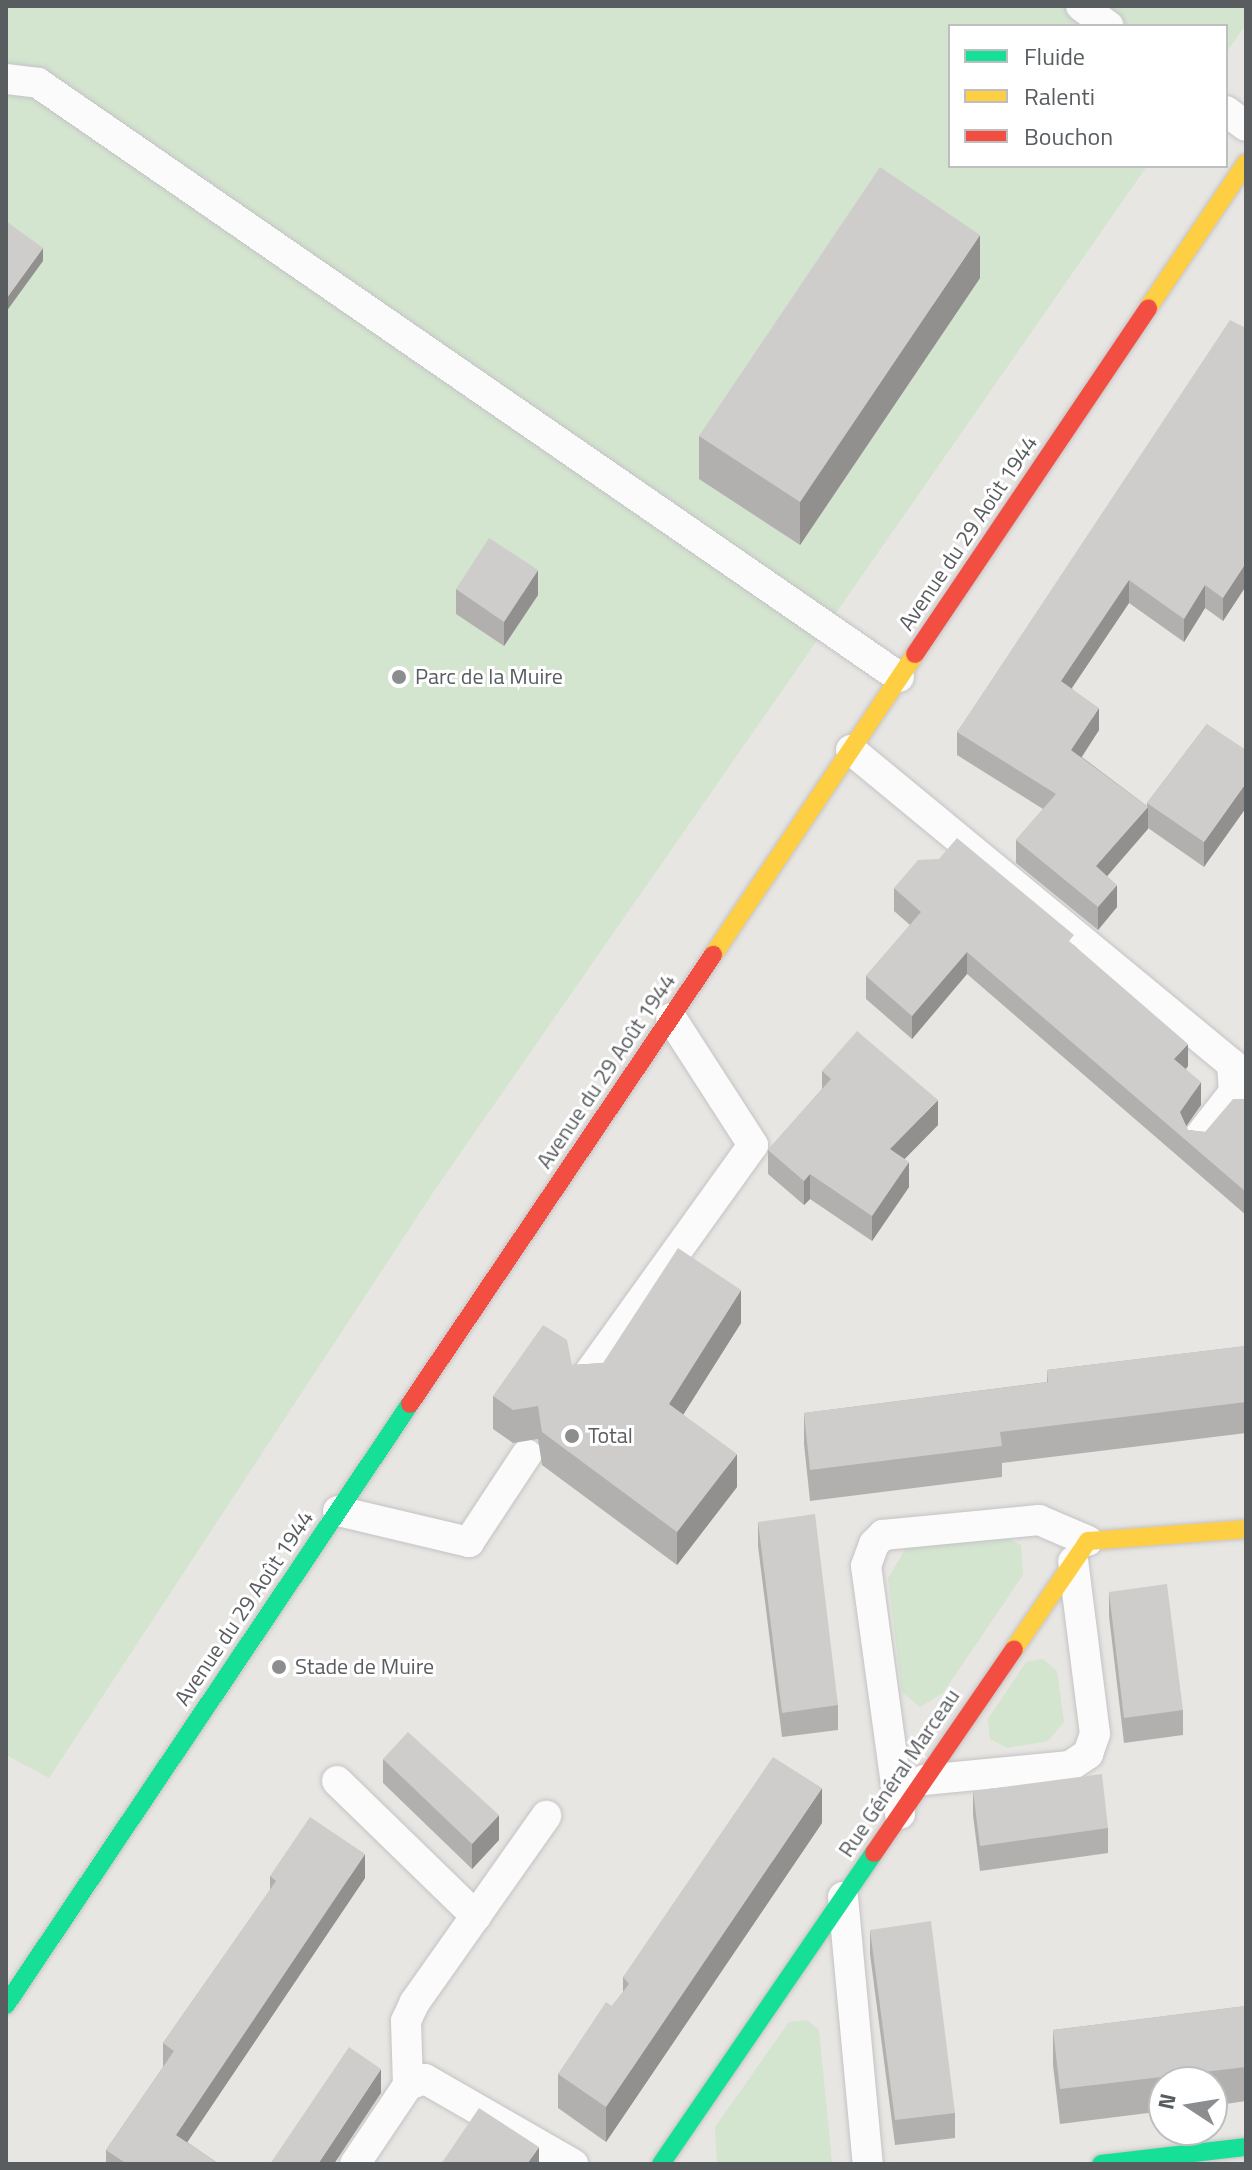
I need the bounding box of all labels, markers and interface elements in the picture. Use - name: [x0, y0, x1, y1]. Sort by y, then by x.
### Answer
- legend: [948, 24, 1228, 168]
- text: Fluide: [1024, 38, 1085, 74]
- text: Ralenti: [1024, 78, 1095, 114]
- text: Bouchon: [1024, 118, 1113, 154]
- street label: Avenue du 29 Août 1944: [893, 431, 1043, 635]
- place label: Parc de la Muire: [415, 664, 563, 690]
- marker: Parc de la Muire: [390, 668, 408, 686]
- street label: Avenue du 29 Août 1944: [531, 969, 681, 1173]
- place label: Total: [588, 1423, 633, 1449]
- marker: Total: [563, 1427, 581, 1445]
- street label: Avenue du 29 Août 1944: [169, 1506, 319, 1710]
- place label: Stade de Muire: [295, 1654, 434, 1680]
- marker: Stade de Muire: [270, 1658, 288, 1676]
- street label: Rue Général Marceau: [833, 1684, 965, 1862]
- north arrow: [1148, 2066, 1228, 2146]
- text: N: [1148, 2090, 1185, 2112]

